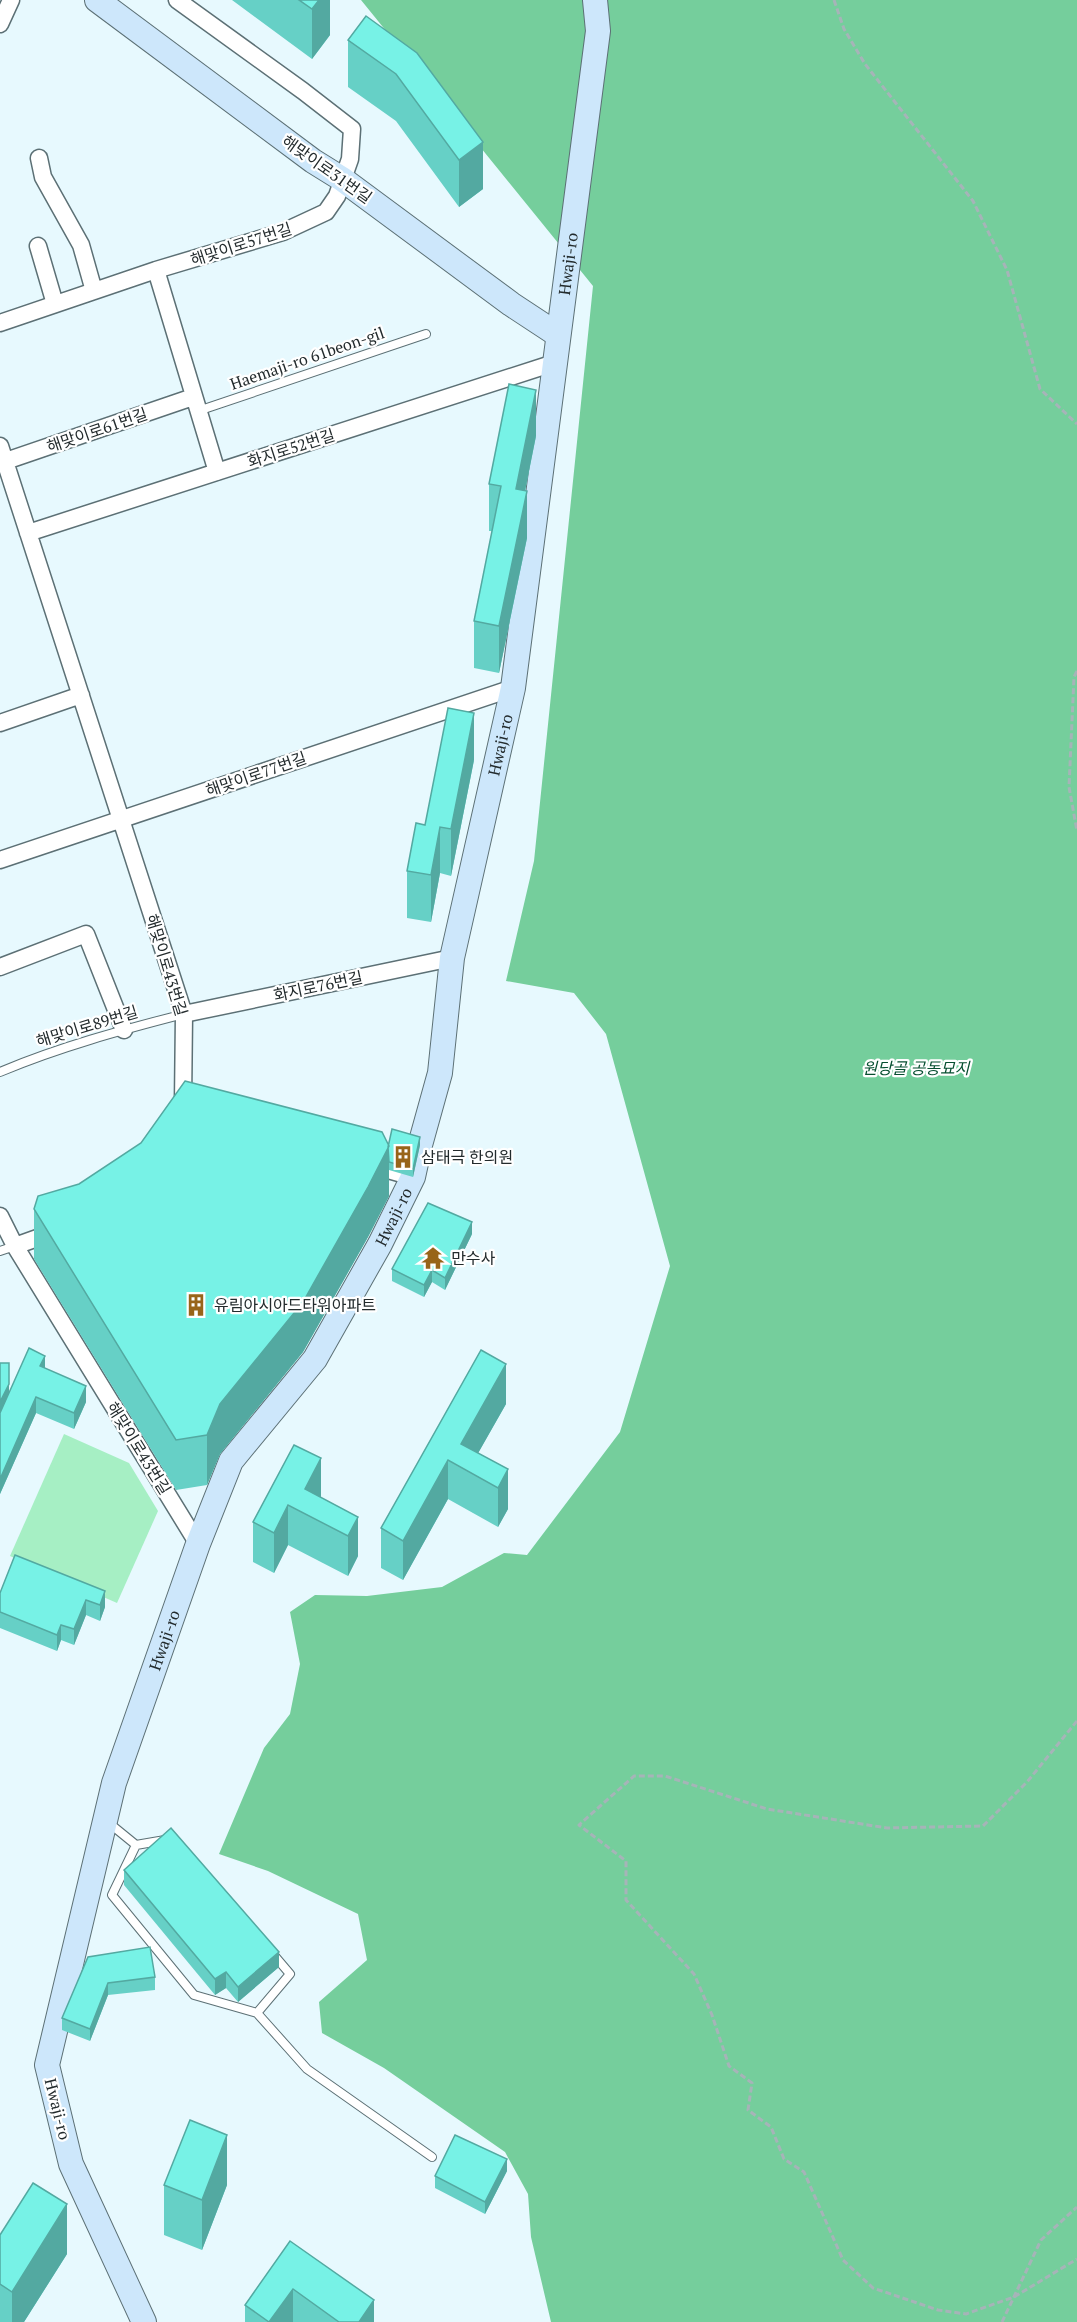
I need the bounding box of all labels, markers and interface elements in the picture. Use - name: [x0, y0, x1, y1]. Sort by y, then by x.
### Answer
- street label: 해맞이로31번길: [278, 130, 376, 208]
- street label: 해맞이로57번길: [187, 217, 295, 271]
- street label: Hwaji-ro: [553, 231, 583, 296]
- street label: Haemaji-ro 61beon-gil: [227, 321, 387, 395]
- street label: 해맞이로61번길: [44, 402, 150, 458]
- street label: 화지로52번길: [244, 424, 338, 472]
- street label: Hwaji-ro: [483, 712, 518, 778]
- street label: 해맞이로77번길: [203, 746, 309, 802]
- street label: 해맞이로43번길: [141, 911, 193, 1019]
- street label: 화지로76번길: [271, 966, 365, 1006]
- street label: 해맞이로89번길: [33, 1000, 141, 1052]
- park label: 원당골 공동묘지: [863, 1057, 971, 1079]
- building icon: 삼태극 한의원: [390, 1144, 416, 1170]
- place label: 삼태극 한의원: [421, 1146, 513, 1168]
- street label: Hwaji-ro: [370, 1184, 417, 1250]
- temple icon: 만수사: [420, 1245, 446, 1271]
- place label: 만수사: [451, 1247, 495, 1269]
- building icon: 유림아시아드타워아파트: [183, 1292, 209, 1318]
- place label: 유림아시아드타워아파트: [214, 1294, 376, 1316]
- street label: 해맞이로43번길: [102, 1397, 176, 1499]
- street label: Hwaji-ro: [143, 1607, 185, 1674]
- street label: Hwaji-ro: [40, 2076, 76, 2142]

